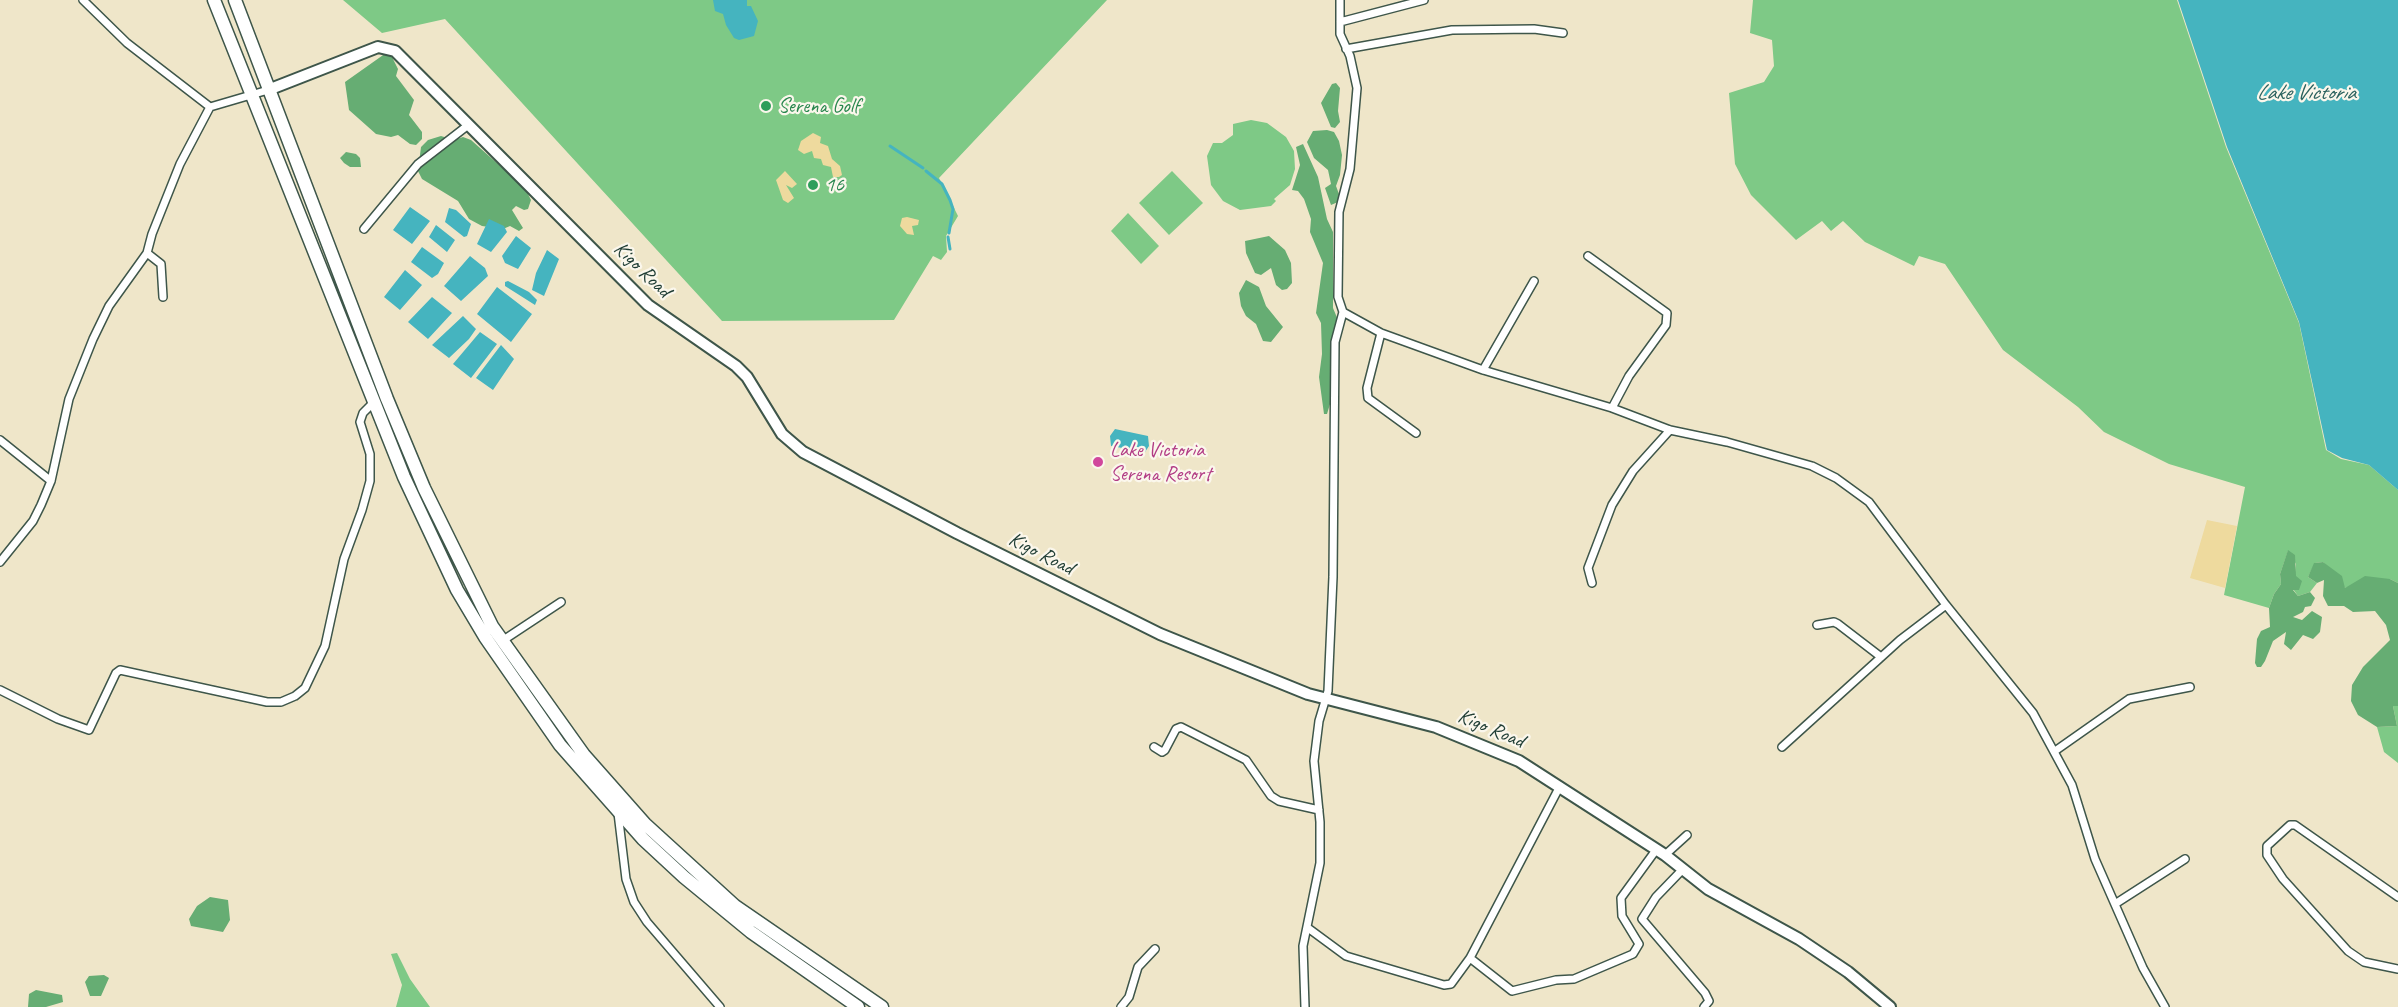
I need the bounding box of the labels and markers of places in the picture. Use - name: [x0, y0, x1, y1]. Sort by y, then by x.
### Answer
- place label: Serena Golf: [778, 93, 859, 119]
- marker: Serena Golf: [759, 99, 773, 113]
- place label: 16: [825, 172, 844, 198]
- marker: 16: [806, 178, 820, 192]
- place label: Lake Victoria Serena Resort: [1110, 437, 1211, 487]
- marker: Lake Victoria Serena Resort: [1091, 455, 1105, 469]

